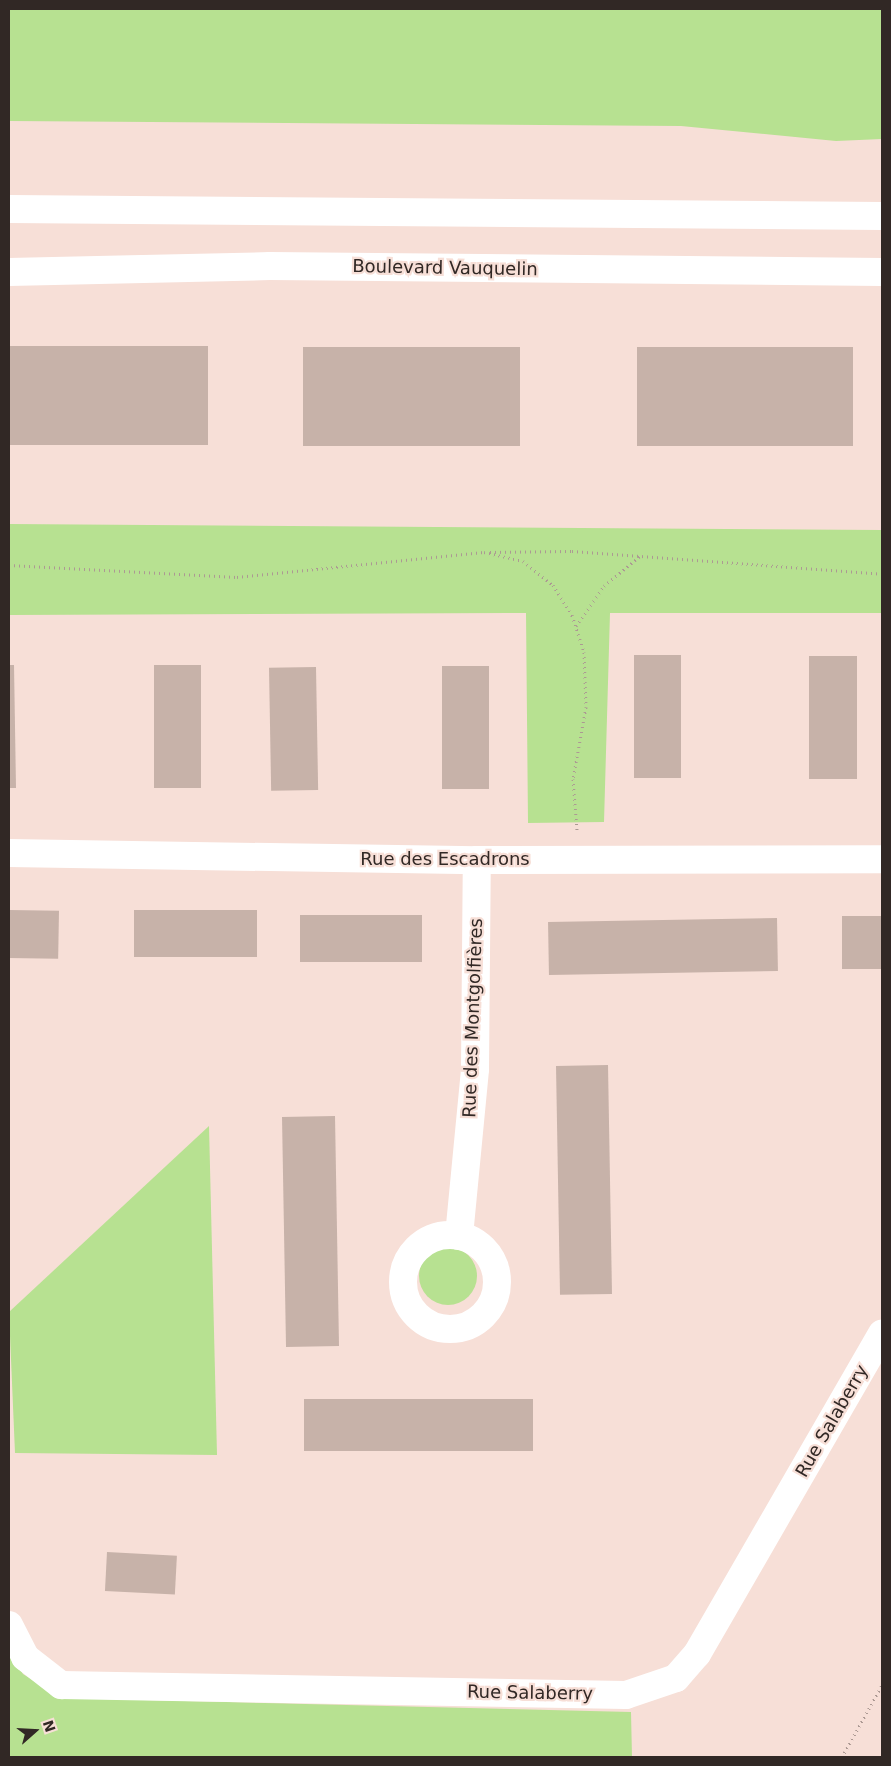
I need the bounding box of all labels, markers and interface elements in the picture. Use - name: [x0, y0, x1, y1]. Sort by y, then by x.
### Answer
- street label: Boulevard Vauquelin: [352, 256, 538, 280]
- street label: Rue des Escadrons: [360, 848, 530, 870]
- street label: Rue des Montgolfières: [459, 918, 487, 1118]
- street label: Rue Salaberry: [791, 1361, 873, 1481]
- street label: Rue Salaberry: [467, 1681, 593, 1705]
- north arrow: [10, 1706, 60, 1756]
- text: N: [40, 1718, 59, 1734]

